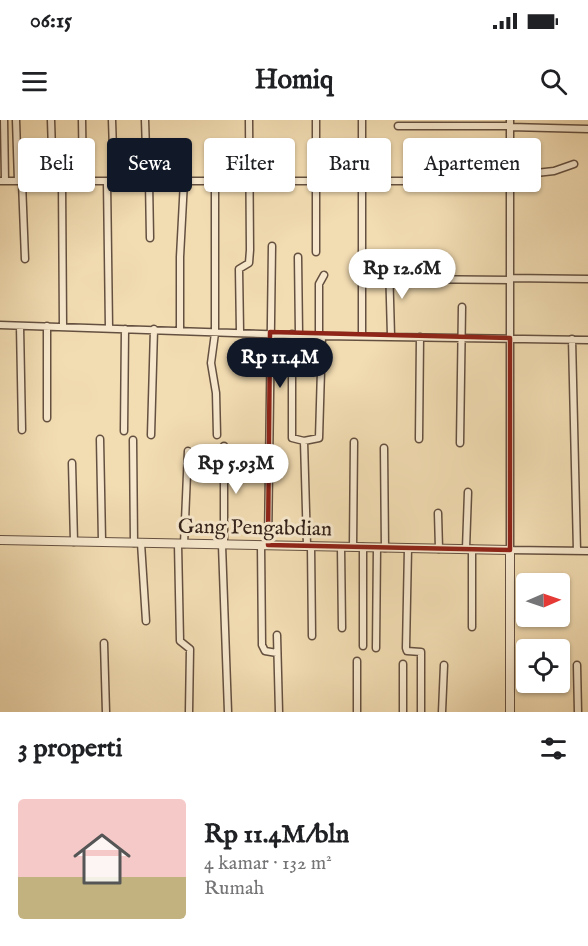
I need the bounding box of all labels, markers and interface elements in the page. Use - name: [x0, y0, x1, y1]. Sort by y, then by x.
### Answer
- text: 06:15: [30, 7, 72, 35]
- text: Homiq: [255, 64, 333, 98]
- icon: menu: [18, 65, 51, 98]
- icon: search: [537, 65, 570, 98]
- chip: Beli: [18, 138, 95, 192]
- chip: Sewa: [107, 138, 192, 192]
- chip: Filter: [204, 138, 295, 192]
- chip: Baru: [307, 138, 391, 192]
- chip: Apartemen: [403, 138, 541, 192]
- pin: Rp 12.6M: [340, 249, 464, 300]
- text: Rp 12.6M: [363, 256, 441, 281]
- pin: Rp 11.4M: [218, 338, 342, 389]
- text: Rp 11.4M: [241, 345, 319, 370]
- pin: Rp 5.93M: [174, 444, 298, 495]
- text: Rp 5.93M: [198, 451, 274, 476]
- street label: Gang Pengabdian: [178, 514, 332, 543]
- north arrow: [516, 573, 570, 627]
- map controls: [516, 573, 570, 693]
- button: locate: [516, 639, 570, 693]
- text: 3 properti: [18, 732, 122, 765]
- icon: filters: [537, 732, 570, 765]
- text: Rp 11.4M/bln: [204, 818, 349, 851]
- icon: home: [66, 823, 138, 895]
- text: 4 kamar · 132 m²: [204, 851, 332, 876]
- text: Rumah: [204, 876, 264, 901]

